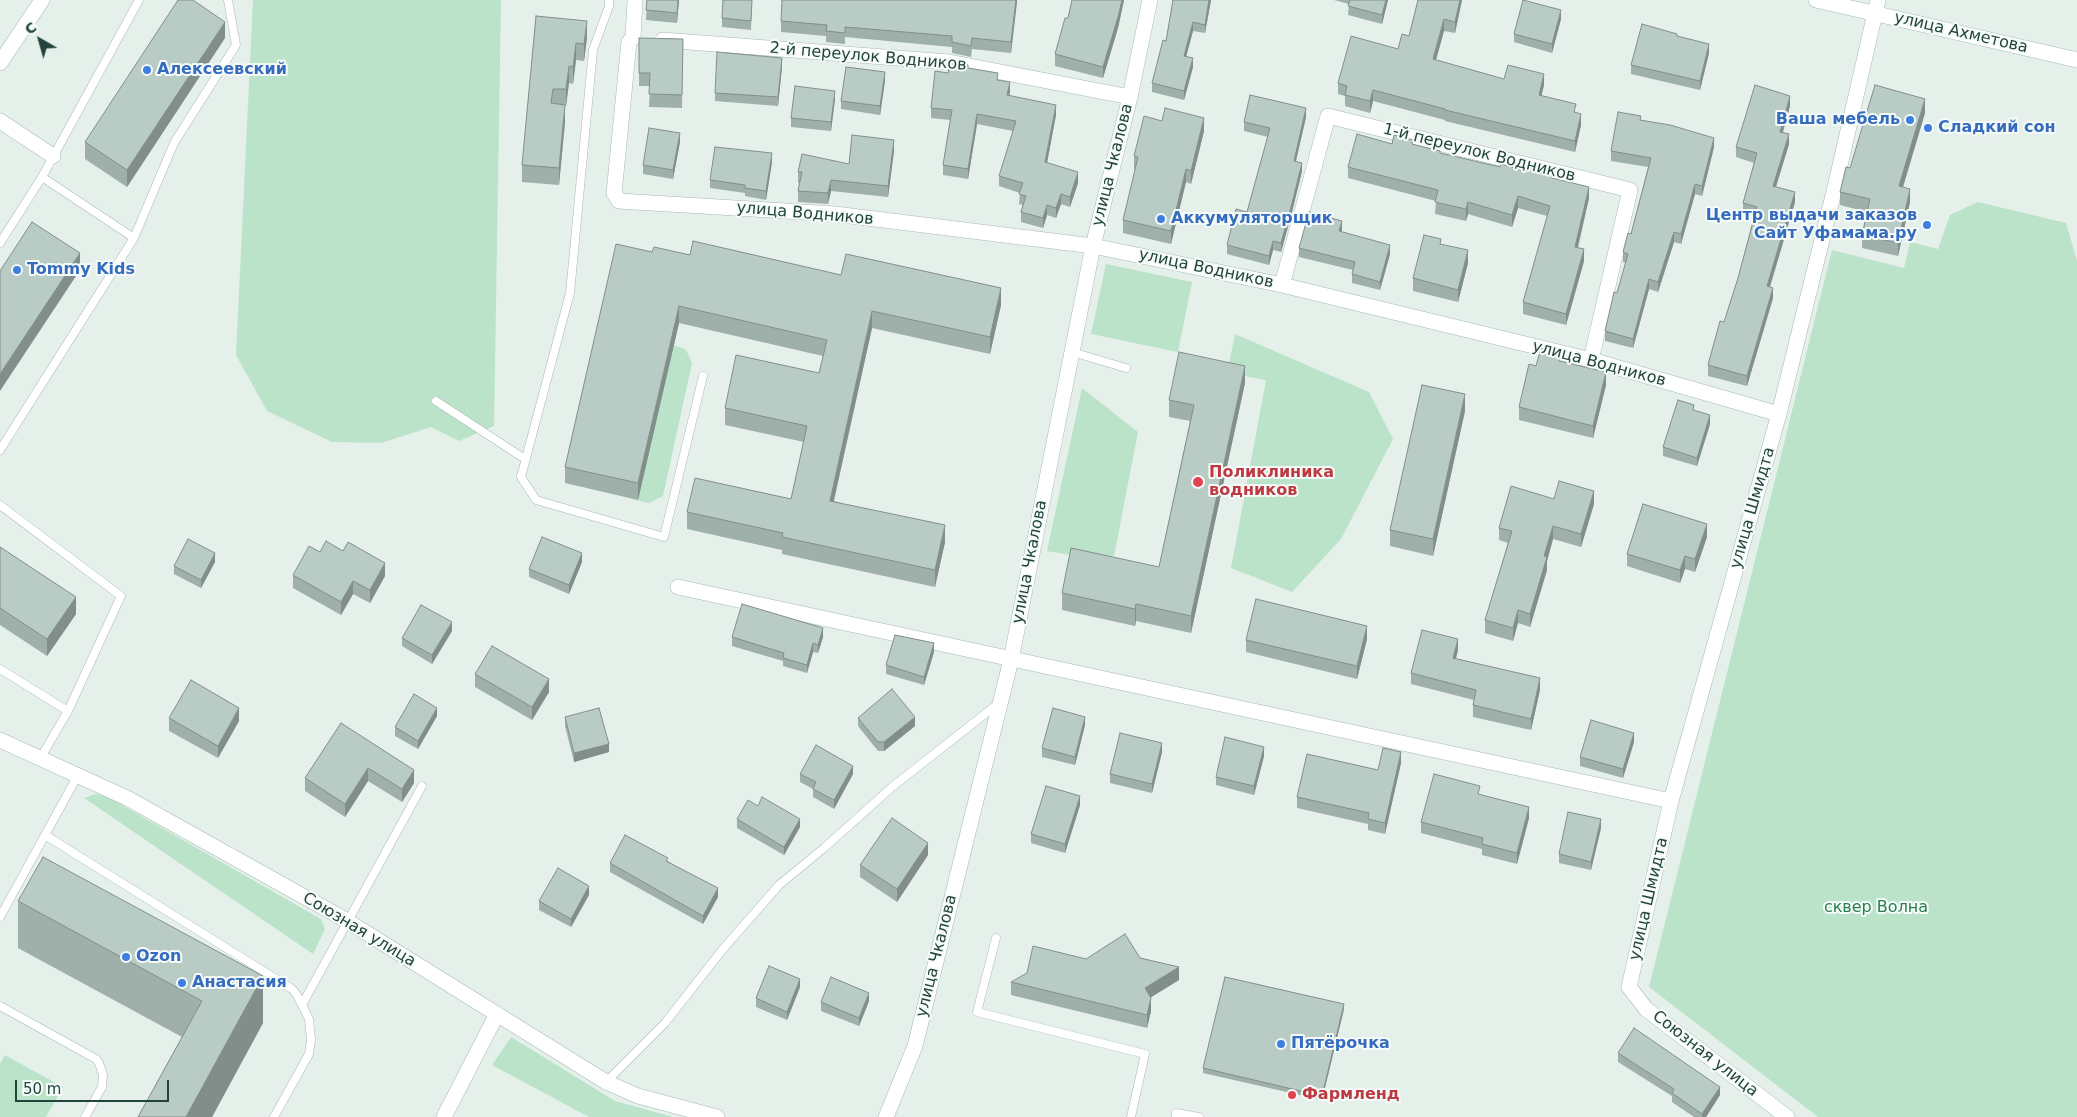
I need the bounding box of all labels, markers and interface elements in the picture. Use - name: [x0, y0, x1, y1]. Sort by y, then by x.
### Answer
- street label: улица Ахметова: [1892, 8, 2030, 58]
- north arrow: [15, 15, 65, 65]
- text: С: [22, 19, 40, 38]
- street label: 2-й переулок Водников: [769, 39, 967, 75]
- place label: Алексеевский: [157, 60, 287, 80]
- marker: Алексеевский: [141, 64, 153, 76]
- street label: улица Чкалова: [1088, 102, 1138, 228]
- place label: Ваша мебель: [1776, 110, 1900, 130]
- marker: Ваша мебель: [1904, 114, 1916, 126]
- place label: Сладкий сон: [1938, 118, 2056, 138]
- street label: 1-й переулок Водников: [1381, 120, 1577, 186]
- marker: Сладкий сон: [1922, 122, 1934, 134]
- street label: улица Водников: [736, 198, 874, 230]
- place label: Центр выдачи заказов Сайт Уфамама.ру: [1706, 206, 1917, 244]
- place label: Аккумуляторщик: [1171, 209, 1333, 229]
- marker: Аккумуляторщик: [1155, 213, 1167, 225]
- marker: Центр выдачи заказов Сайт Уфамама.ру: [1921, 219, 1933, 231]
- street label: улица Водников: [1137, 245, 1275, 293]
- place label: Tommy Kids: [27, 260, 135, 280]
- marker: Tommy Kids: [11, 264, 23, 276]
- street label: улица Водников: [1530, 337, 1668, 391]
- street label: улица Шмидта: [1726, 445, 1780, 571]
- place label: Поликлиника водников: [1209, 463, 1334, 501]
- marker: Поликлиника водников: [1191, 475, 1205, 489]
- street label: улица Чкалова: [1009, 499, 1051, 625]
- street label: улица Шмидта: [1626, 836, 1672, 962]
- street label: Союзная улица: [299, 889, 419, 971]
- street label: улица Чкалова: [912, 893, 962, 1019]
- park label: сквер Волна: [1824, 898, 1928, 918]
- place label: Ozon: [136, 947, 181, 967]
- marker: Ozon: [120, 951, 132, 963]
- place label: Анастасия: [192, 973, 287, 993]
- marker: Анастасия: [176, 977, 188, 989]
- street label: Союзная улица: [1648, 1007, 1762, 1101]
- place label: Пятёрочка: [1291, 1034, 1390, 1054]
- marker: Пятёрочка: [1275, 1038, 1287, 1050]
- scale bar: [18, 1070, 171, 1102]
- text: 50 m: [23, 1080, 61, 1098]
- place label: Фармленд: [1302, 1085, 1400, 1105]
- marker: Фармленд: [1286, 1089, 1298, 1101]

